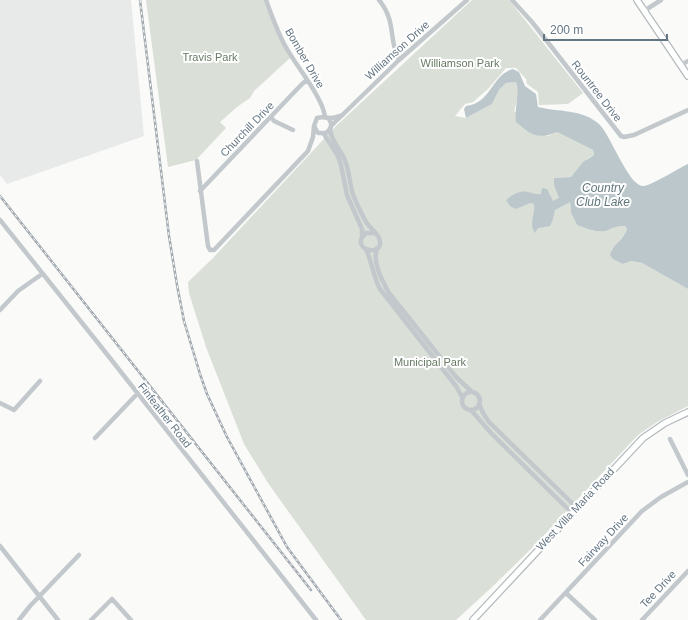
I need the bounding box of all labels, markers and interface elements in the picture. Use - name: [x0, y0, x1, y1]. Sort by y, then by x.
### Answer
- scale bar: [544, 16, 667, 42]
- street label: Williamson Drive: [363, 18, 431, 82]
- text: 200 m: [550, 23, 583, 37]
- street label: Bomber Drive: [283, 26, 327, 90]
- park label: Travis Park: [182, 51, 238, 63]
- park label: Williamson Park: [421, 57, 500, 69]
- street label: Rountree Drive: [569, 58, 625, 124]
- street label: Churchill Drive: [218, 99, 276, 159]
- water label: Country Club Lake: [576, 181, 630, 209]
- park label: Municipal Park: [394, 356, 467, 368]
- street label: Finfeather Road: [136, 380, 194, 450]
- street label: West Villa Maria Road: [534, 465, 616, 553]
- street label: Fairway Drive: [576, 511, 630, 569]
- street label: Tee Drive: [638, 568, 678, 610]

